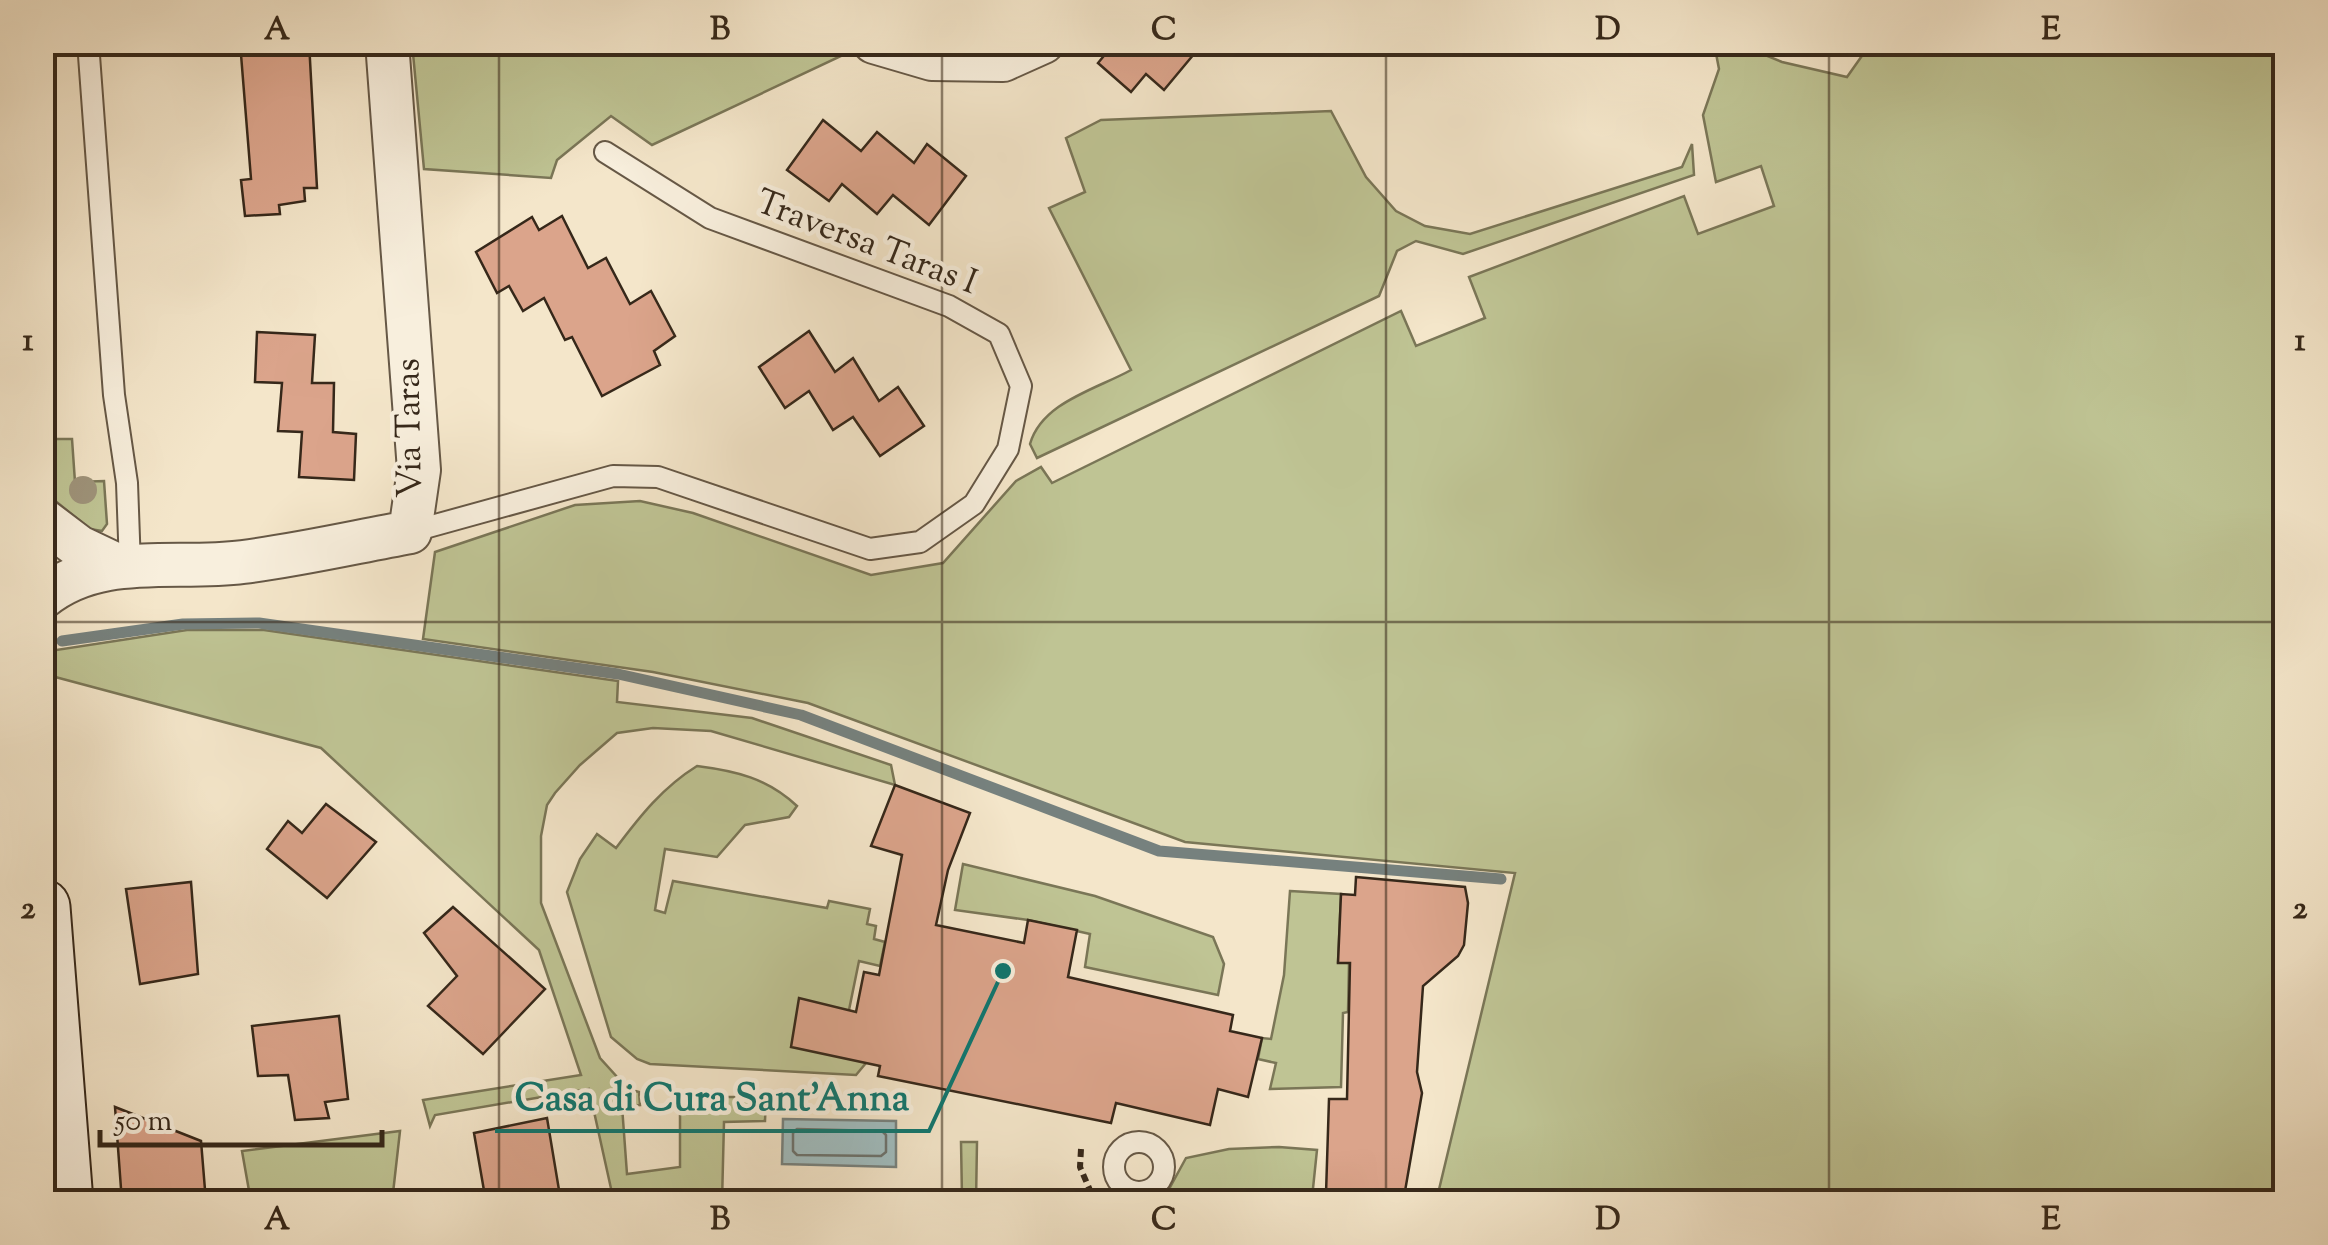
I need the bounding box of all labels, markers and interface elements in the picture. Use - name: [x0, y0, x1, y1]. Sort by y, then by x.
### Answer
- text: A: [264, 8, 290, 54]
- text: B: [710, 8, 730, 54]
- text: C: [1151, 8, 1177, 54]
- text: D: [1595, 8, 1621, 54]
- text: E: [2041, 8, 2061, 54]
- street label: Traversa Taras I: [748, 178, 984, 310]
- text: 1: [23, 319, 34, 365]
- text: 1: [2295, 319, 2306, 365]
- street label: Via Taras: [384, 358, 438, 498]
- text: 2: [21, 887, 36, 933]
- text: 2: [2293, 887, 2308, 933]
- callout: Casa di Cura Sant'Anna: [495, 1063, 929, 1131]
- text: Casa di Cura Sant'Anna: [515, 1074, 910, 1128]
- scale bar: [100, 1085, 382, 1147]
- text: 50 m: [113, 1101, 173, 1144]
- text: A: [264, 1198, 290, 1244]
- text: B: [710, 1198, 730, 1244]
- text: C: [1151, 1198, 1177, 1244]
- text: D: [1595, 1198, 1621, 1244]
- text: E: [2041, 1198, 2061, 1244]

